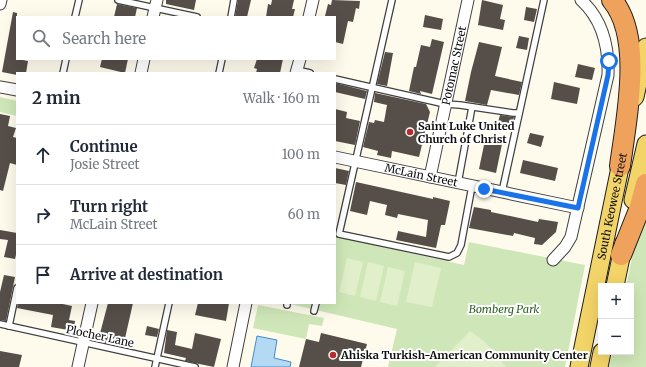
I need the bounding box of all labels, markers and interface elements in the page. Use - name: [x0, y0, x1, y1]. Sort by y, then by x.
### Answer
- search box: [16, 16, 336, 60]
- street label: Potomac Street: [439, 24, 469, 106]
- icon: search: [30, 27, 52, 49]
- text: Search here: [62, 29, 146, 48]
- route start: [600, 52, 618, 70]
- text: 2 min: [32, 87, 80, 109]
- text: Walk · 160 m: [243, 90, 320, 107]
- place label: Saint Luke United Church of Christ: [418, 119, 515, 146]
- marker: Saint Luke United Church of Christ: [405, 127, 415, 137]
- text: Continue: [70, 137, 138, 156]
- icon: ahead: [32, 144, 54, 166]
- text: 100 m: [282, 146, 320, 163]
- street label: South Keowee Street: [594, 151, 630, 261]
- text: Josie Street: [70, 156, 140, 173]
- street label: McLain Street: [383, 161, 460, 190]
- route end: [475, 180, 493, 198]
- text: Turn right: [70, 197, 148, 216]
- icon: right: [32, 204, 54, 226]
- text: 60 m: [288, 206, 320, 223]
- text: McLain Street: [70, 216, 158, 233]
- icon: arrive: [32, 264, 54, 286]
- text: Arrive at destination: [70, 265, 223, 284]
- map controls: [598, 283, 634, 355]
- button: +: [598, 283, 634, 319]
- park label: Bomberg Park: [469, 302, 539, 316]
- button: −: [598, 319, 634, 355]
- street label: Plocher Lane: [65, 322, 135, 350]
- place label: Ahiska Turkish-American Community Center: [340, 348, 588, 362]
- marker: Ahiska Turkish-American Community Center: [328, 350, 338, 360]

